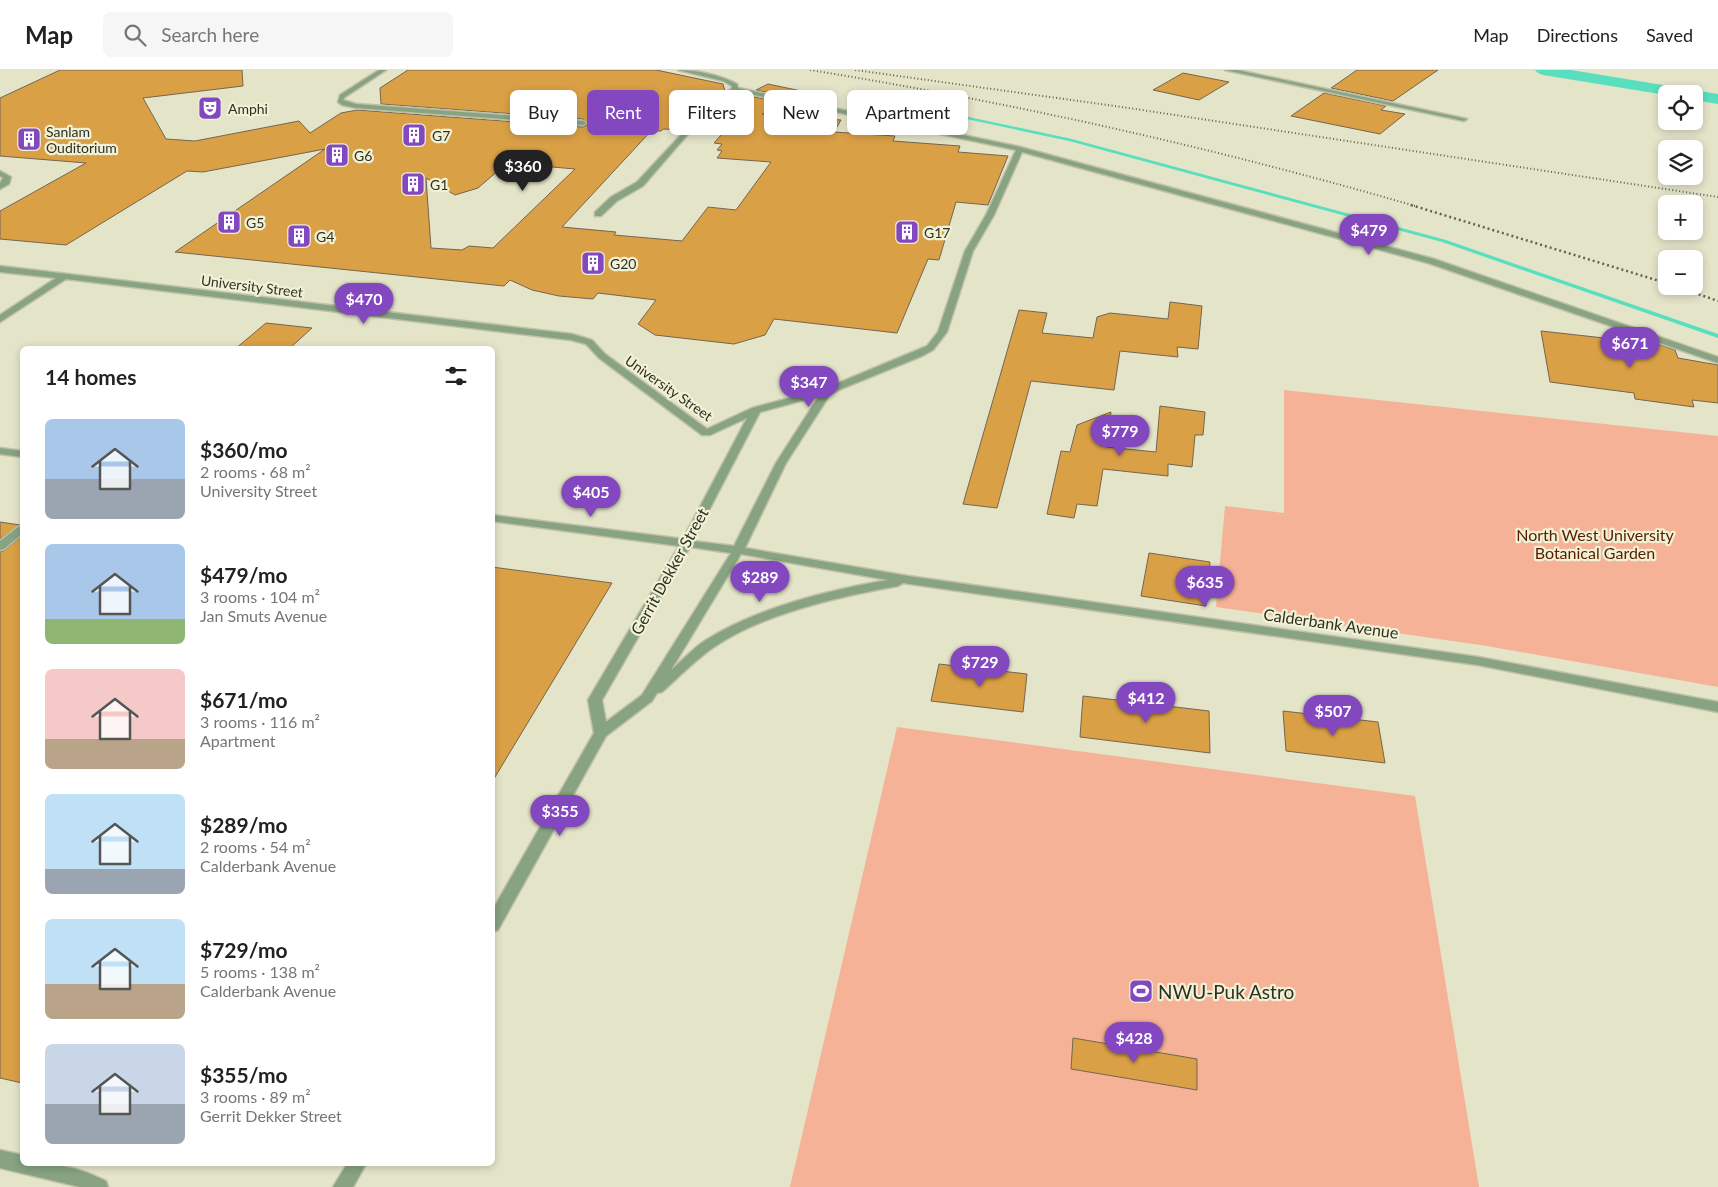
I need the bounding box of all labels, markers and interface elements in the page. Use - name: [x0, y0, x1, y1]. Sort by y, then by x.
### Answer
- search box: [103, 12, 453, 57]
- text: Map: [25, 20, 73, 49]
- icon: search: [121, 21, 149, 49]
- text: Search here: [161, 23, 259, 46]
- text: Map: [1473, 24, 1509, 46]
- text: Directions: [1537, 24, 1618, 46]
- text: Saved: [1646, 24, 1693, 46]
- map controls: [1658, 85, 1703, 295]
- button: locate: [1658, 85, 1703, 130]
- chip: Buy: [510, 90, 577, 135]
- chip: Rent: [587, 90, 659, 135]
- chip: Filters: [669, 90, 754, 135]
- chip: New: [764, 90, 837, 135]
- chip: Apartment: [847, 90, 968, 135]
- theatre icon: Amphi: [197, 95, 223, 121]
- place label: Amphi: [228, 100, 268, 117]
- building icon: G7: [401, 122, 427, 148]
- place label: Sanlam Ouditorium: [46, 123, 117, 156]
- building icon: Sanlam Ouditorium: [16, 126, 42, 152]
- place label: G7: [432, 127, 450, 144]
- button: layers: [1658, 140, 1703, 185]
- building icon: G6: [324, 142, 350, 168]
- place label: G6: [354, 147, 372, 164]
- pin: $360: [493, 150, 553, 192]
- text: $360: [504, 156, 542, 175]
- building icon: G1: [400, 171, 426, 197]
- place label: G1: [430, 176, 448, 193]
- button: +: [1658, 195, 1703, 240]
- building icon: G5: [216, 209, 242, 235]
- place label: G5: [246, 214, 264, 231]
- pin: $479: [1339, 214, 1399, 256]
- building icon: G17: [894, 219, 920, 245]
- text: $479: [1350, 220, 1388, 239]
- building icon: G4: [286, 223, 312, 249]
- place label: G17: [924, 224, 950, 241]
- place label: G4: [316, 228, 334, 245]
- building icon: G20: [580, 250, 606, 276]
- button: −: [1658, 250, 1703, 295]
- place label: G20: [610, 255, 636, 272]
- street label: University Street: [200, 271, 304, 301]
- pin: $470: [334, 282, 394, 325]
- text: $470: [345, 289, 383, 308]
- pin: $671: [1600, 326, 1660, 369]
- text: $671: [1611, 333, 1649, 352]
- street label: University Street: [622, 352, 716, 424]
- icon: filters: [442, 362, 470, 390]
- text: 14 homes: [45, 364, 136, 389]
- pin: $347: [779, 366, 839, 408]
- text: $347: [790, 372, 828, 391]
- pin: $779: [1090, 414, 1150, 457]
- text: $779: [1101, 421, 1139, 440]
- text: $360/mo: [200, 437, 288, 462]
- icon: home: [85, 439, 145, 499]
- text: 2 rooms · 68 m²: [200, 462, 311, 481]
- pin: $405: [561, 476, 621, 518]
- text: University Street: [200, 481, 317, 500]
- text: $405: [572, 482, 610, 501]
- street label: Gerrit Dekker Street: [626, 504, 712, 638]
- park label: North West University Botanical Garden: [1516, 525, 1675, 562]
- pin: $289: [730, 560, 790, 603]
- text: $479/mo: [200, 562, 288, 587]
- icon: home: [85, 564, 145, 624]
- pin: $635: [1175, 566, 1235, 608]
- text: $289: [741, 567, 779, 586]
- text: $635: [1186, 572, 1224, 591]
- text: 3 rooms · 104 m²: [200, 587, 320, 606]
- street label: Calderbank Avenue: [1262, 604, 1400, 642]
- text: Jan Smuts Avenue: [200, 606, 327, 625]
- pin: $729: [950, 646, 1010, 688]
- text: $729: [961, 652, 999, 671]
- pin: $412: [1116, 682, 1176, 724]
- text: $671/mo: [200, 687, 288, 712]
- text: $412: [1127, 688, 1165, 707]
- icon: home: [85, 689, 145, 749]
- pin: $507: [1303, 694, 1363, 737]
- text: $507: [1314, 701, 1352, 720]
- text: 3 rooms · 116 m²: [200, 712, 320, 731]
- text: Apartment: [200, 731, 275, 750]
- pin: $355: [530, 794, 590, 837]
- text: $355: [541, 801, 579, 820]
- text: $289/mo: [200, 812, 288, 837]
- icon: home: [85, 814, 145, 874]
- text: 2 rooms · 54 m²: [200, 837, 311, 856]
- text: Calderbank Avenue: [200, 856, 336, 875]
- text: $729/mo: [200, 937, 288, 962]
- icon: home: [85, 939, 145, 999]
- text: 5 rooms · 138 m²: [200, 962, 320, 981]
- sports icon: NWU-Puk Astro: [1128, 978, 1154, 1004]
- place label: NWU-Puk Astro: [1158, 980, 1294, 1003]
- text: Calderbank Avenue: [200, 981, 336, 1000]
- pin: $428: [1104, 1022, 1164, 1064]
- text: $428: [1115, 1028, 1153, 1047]
- text: $355/mo: [200, 1062, 288, 1087]
- icon: home: [85, 1064, 145, 1124]
- text: 3 rooms · 89 m²: [200, 1087, 311, 1106]
- text: Gerrit Dekker Street: [200, 1106, 342, 1125]

